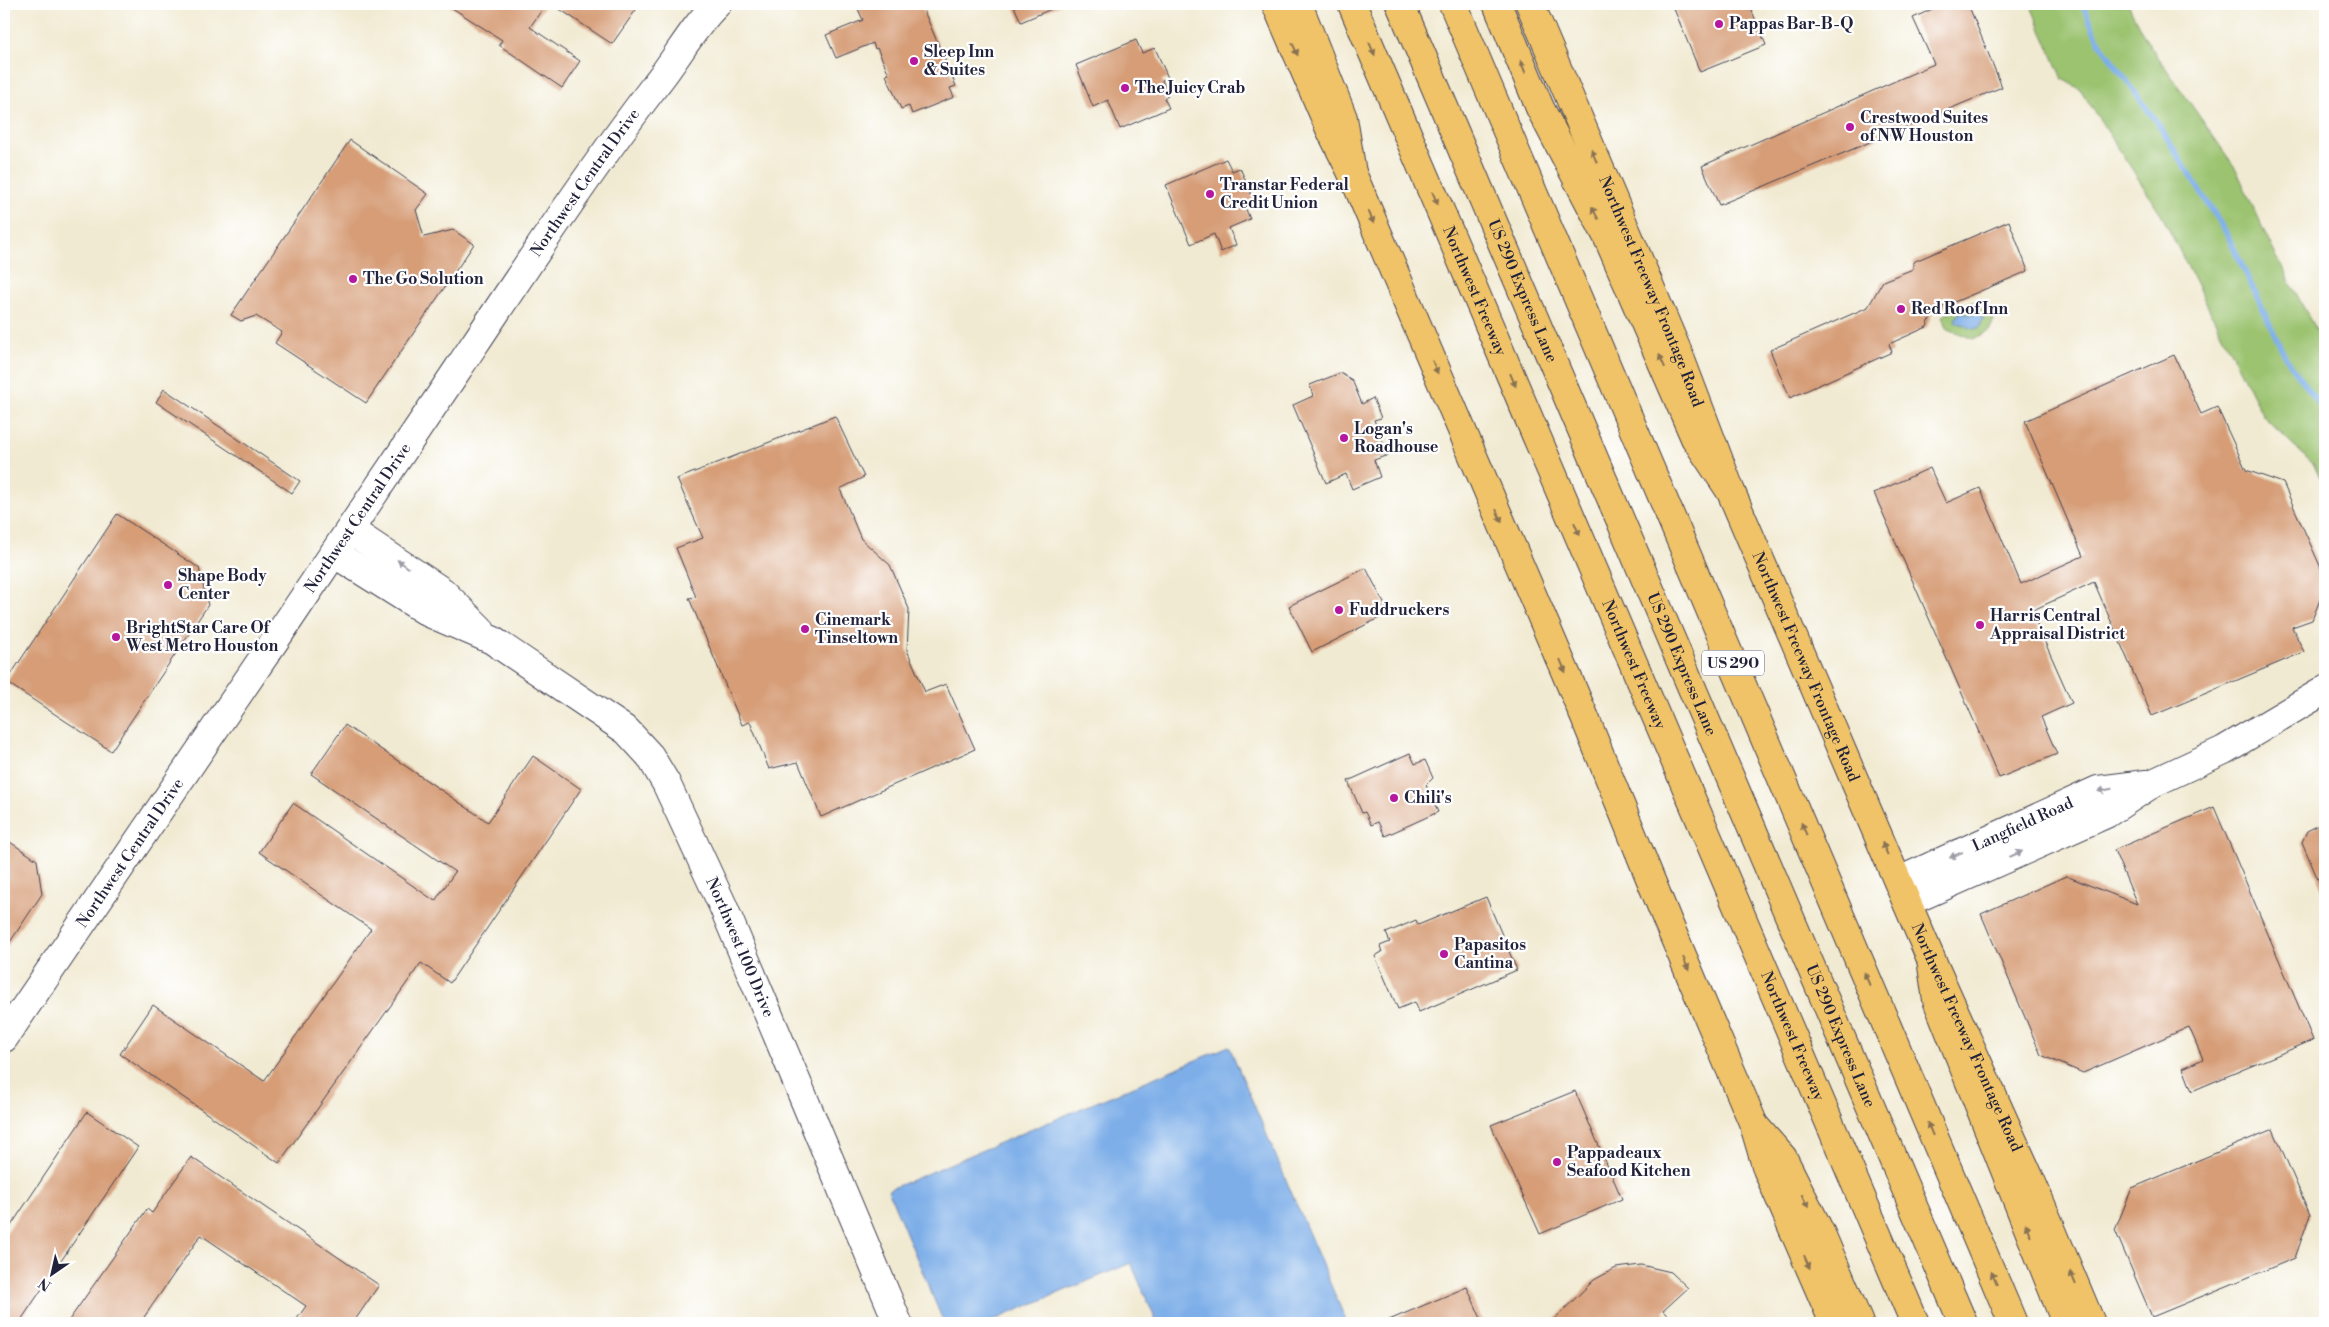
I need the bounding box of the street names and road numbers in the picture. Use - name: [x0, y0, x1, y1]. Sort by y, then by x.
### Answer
- street label: Northwest Central Drive: [526, 105, 644, 261]
- street label: Northwest Freeway Frontage Road: [1594, 173, 1708, 410]
- street label: US 290 Express Lane: [1483, 216, 1562, 366]
- street label: Northwest Freeway: [1438, 223, 1511, 359]
- street label: Northwest Central Drive: [300, 439, 415, 597]
- street label: Northwest Freeway Frontage Road: [1748, 549, 1864, 785]
- street label: US 290 Express Lane: [1642, 590, 1721, 739]
- street label: Northwest Freeway: [1597, 597, 1670, 732]
- road number: US 290: [1702, 650, 1764, 676]
- street label: Northwest Central Drive: [72, 774, 188, 931]
- street label: Langfield Road: [1969, 793, 2076, 856]
- street label: Northwest 100 Drive: [701, 874, 779, 1020]
- street label: Northwest Freeway Frontage Road: [1907, 920, 2027, 1155]
- street label: US 290 Express Lane: [1801, 961, 1880, 1111]
- street label: Northwest Freeway: [1756, 968, 1829, 1104]

